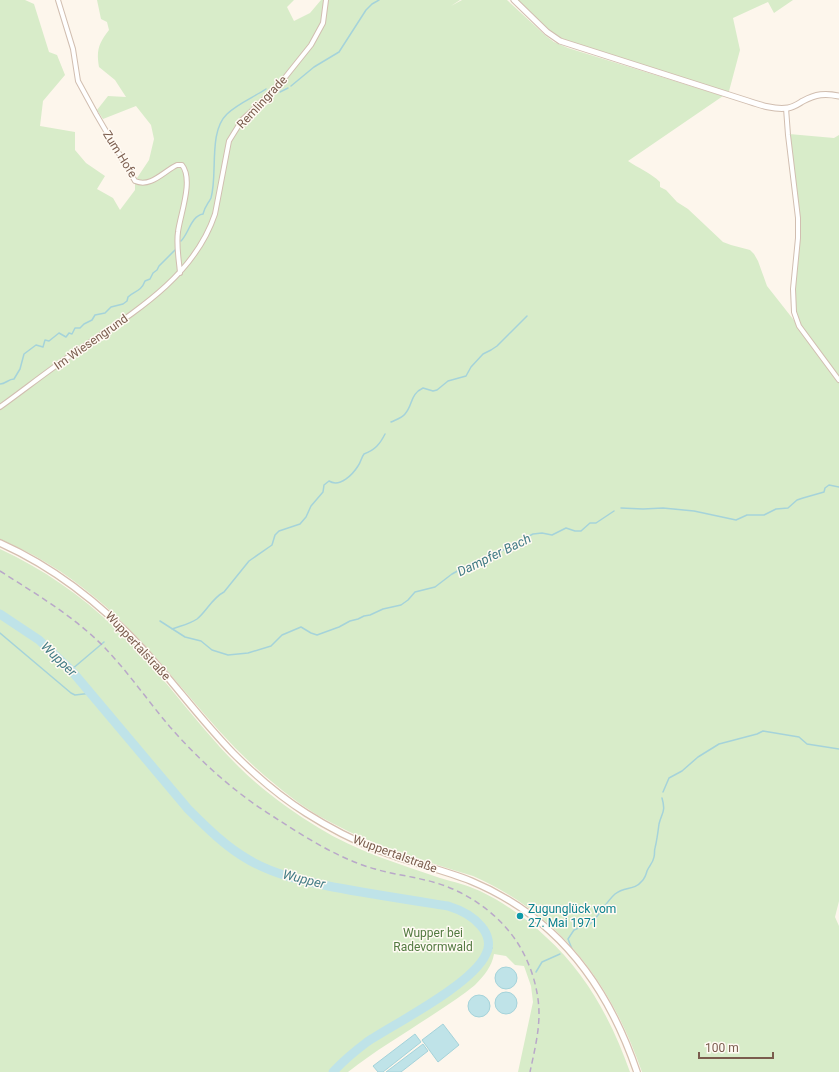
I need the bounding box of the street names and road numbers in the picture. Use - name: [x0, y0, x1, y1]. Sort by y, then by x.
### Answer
- street label: Remlingrade: [234, 73, 290, 131]
- street label: Zum Hofe: [100, 128, 140, 180]
- street label: Im Wiesengrund: [51, 311, 131, 373]
- street label: Wuppertalstraße: [103, 609, 173, 683]
- street label: Wuppertalstraße: [351, 832, 439, 876]

